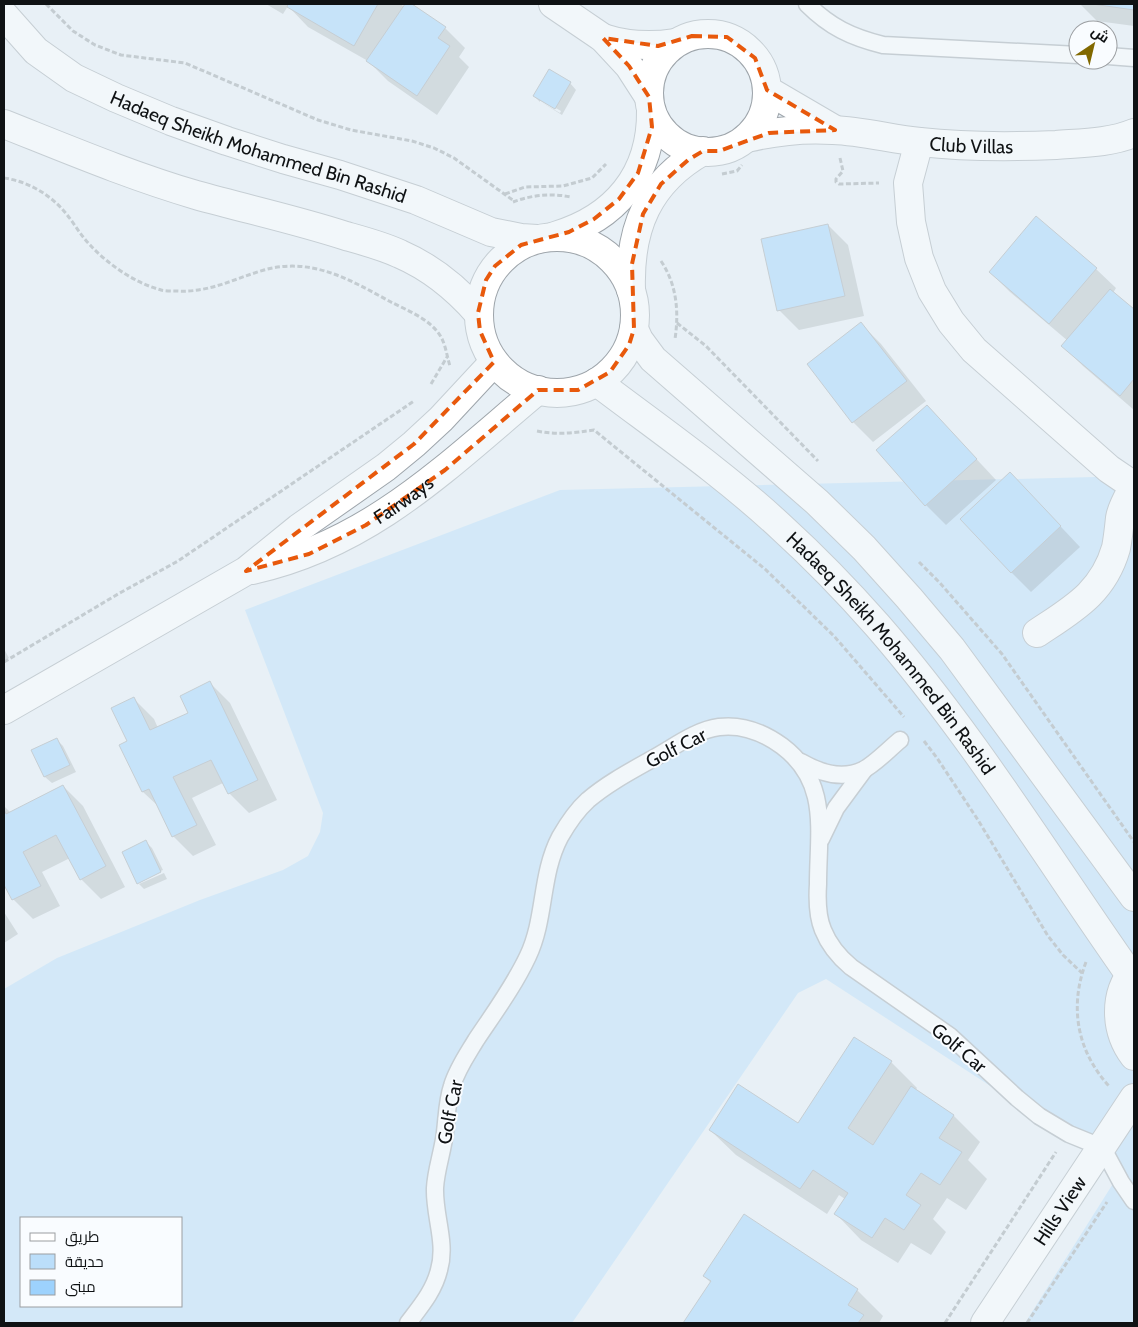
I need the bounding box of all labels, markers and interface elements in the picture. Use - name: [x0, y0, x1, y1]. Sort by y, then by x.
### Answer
- north arrow: [1068, 20, 1118, 70]
- text: ش: [1088, 22, 1113, 47]
- street label: Hadaeq Sheikh Mohammed Bin Rashid: [107, 85, 409, 208]
- street label: Club Villas: [929, 132, 1013, 158]
- street label: Fairways: [369, 471, 438, 529]
- street label: Hadaeq Sheikh Mohammed Bin Rashid: [782, 527, 1000, 779]
- street label: Golf Car: [642, 723, 710, 773]
- street label: Golf Car: [927, 1018, 991, 1078]
- street label: Golf Car: [433, 1078, 467, 1146]
- street label: Hills View: [1028, 1171, 1091, 1249]
- legend: [20, 1217, 182, 1307]
- text: طريق: [65, 1228, 99, 1247]
- text: حديقة: [65, 1253, 104, 1271]
- text: مبنى: [65, 1278, 96, 1297]

